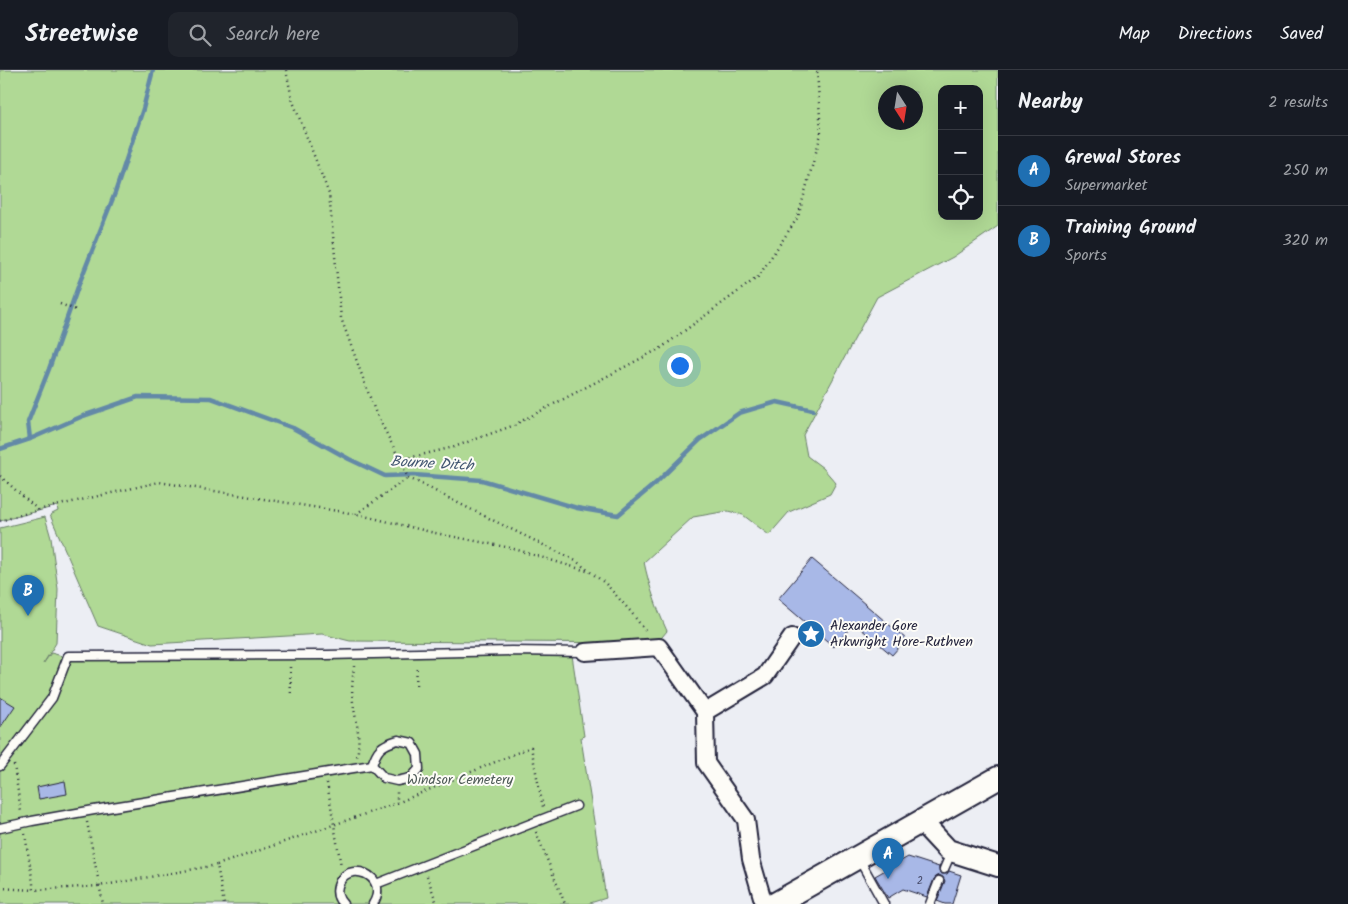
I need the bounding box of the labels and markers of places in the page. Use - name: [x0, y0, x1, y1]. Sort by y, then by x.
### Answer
- pin: B: [12, 575, 44, 616]
- place label: Alexander Gore Arkwright Hore-Ruthven: [830, 615, 973, 653]
- place icon: Alexander Gore Arkwright Hore-Ruthven: [796, 619, 826, 649]
- pin: A: [872, 838, 904, 879]

